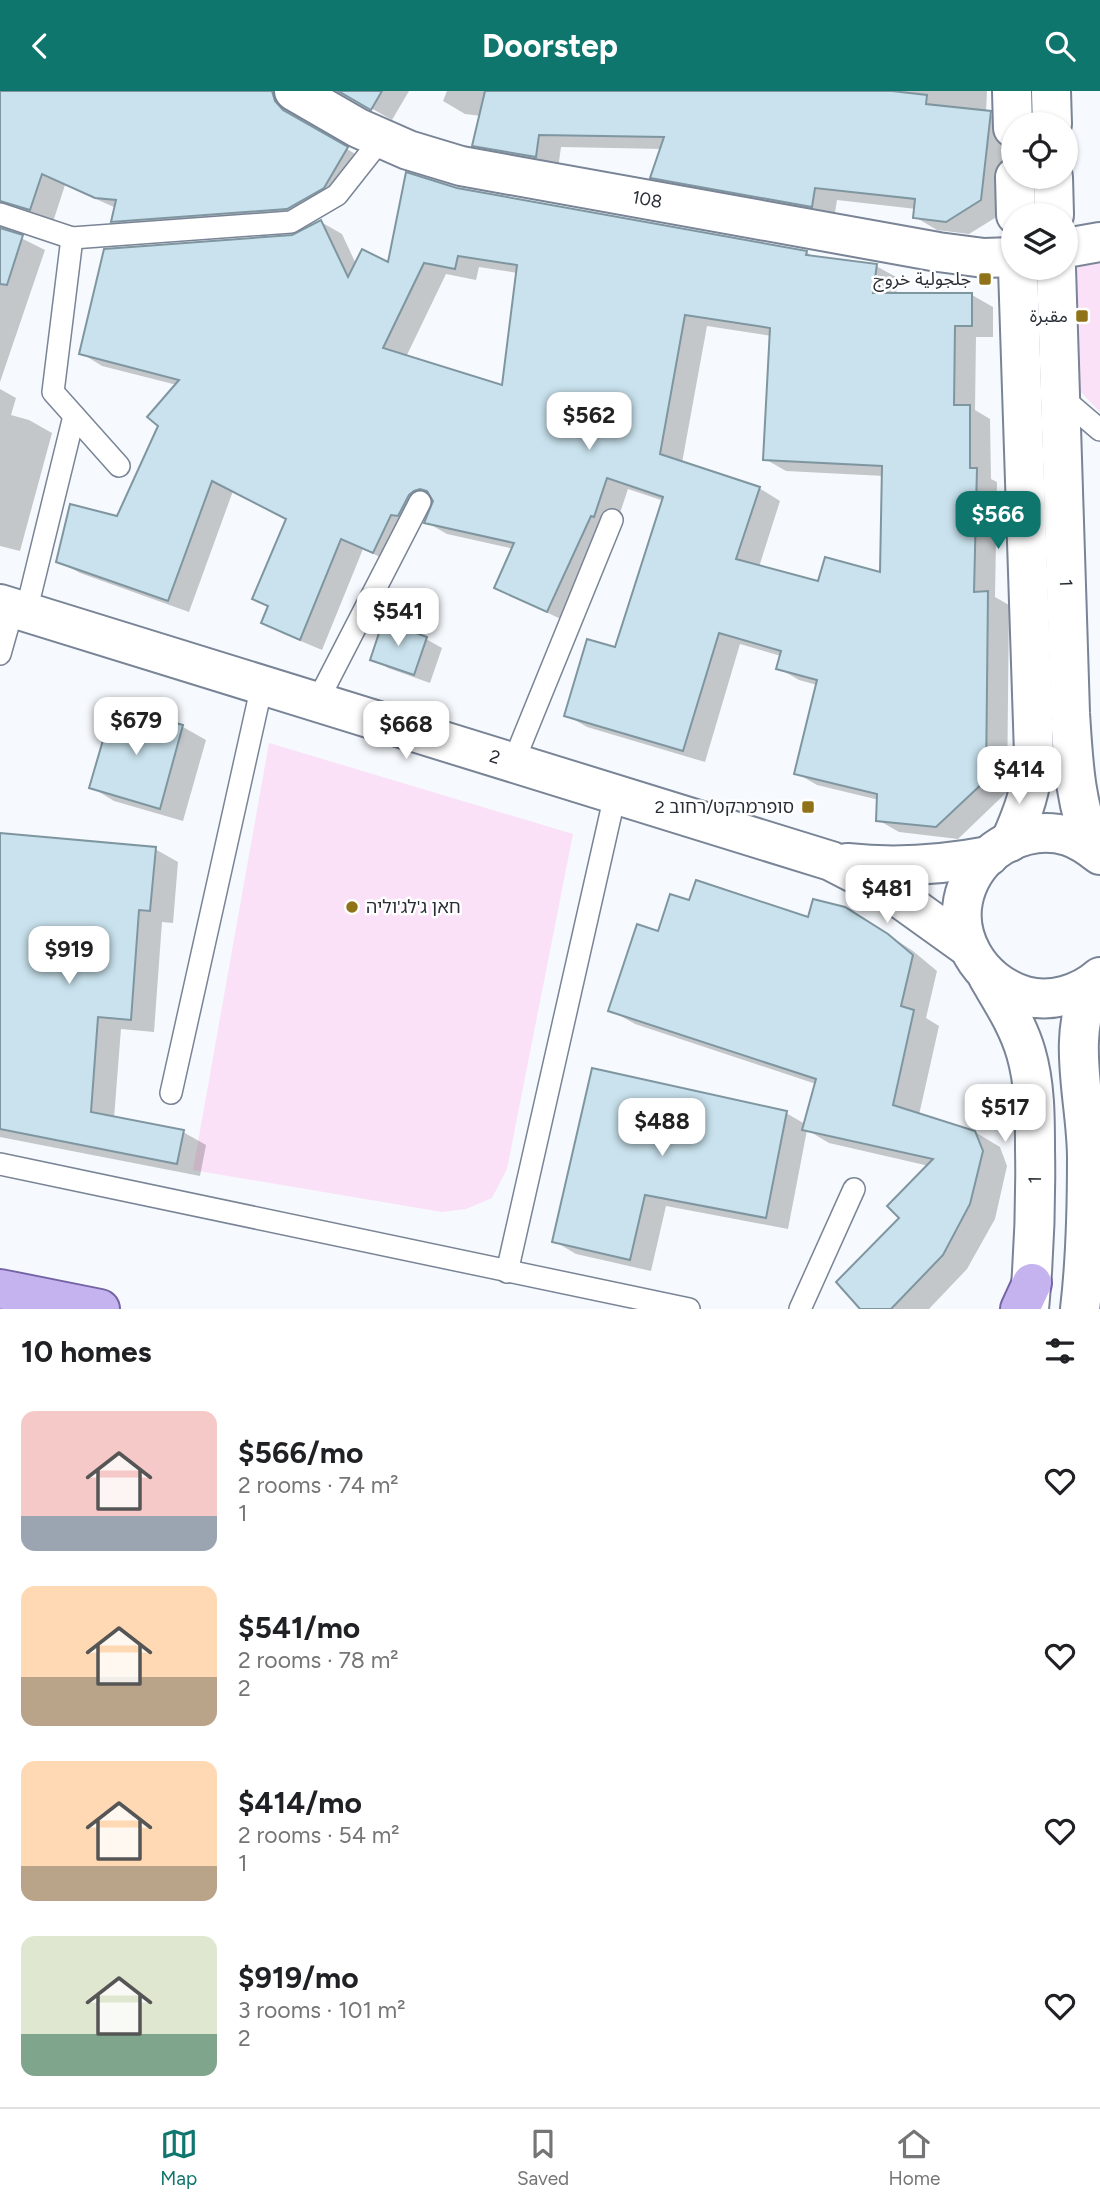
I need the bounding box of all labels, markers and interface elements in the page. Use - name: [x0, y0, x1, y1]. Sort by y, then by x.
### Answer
- icon: back: [21, 27, 59, 65]
- text: Doorstep: [482, 27, 618, 65]
- icon: search: [1041, 27, 1079, 65]
- map controls: [1001, 112, 1078, 280]
- button: locate: [1001, 112, 1078, 189]
- street label: 108: [630, 186, 664, 213]
- button: layers: [1001, 203, 1078, 280]
- place label: جلجولية خروج: [873, 268, 971, 292]
- marker: جلجولية خروج: [977, 271, 993, 287]
- place label: مقبرة: [1030, 305, 1068, 327]
- marker: مقبرة: [1074, 308, 1090, 324]
- pin: $562: [548, 393, 630, 452]
- text: $562: [563, 401, 615, 429]
- pin: $566: [957, 491, 1039, 551]
- text: $566: [972, 500, 1024, 528]
- street label: 1: [1055, 579, 1077, 587]
- pin: $541: [357, 589, 439, 648]
- text: $541: [373, 597, 423, 625]
- pin: $679: [95, 697, 177, 757]
- pin: $668: [365, 701, 447, 761]
- text: $679: [110, 706, 162, 734]
- text: $668: [379, 710, 433, 738]
- street label: 2: [487, 745, 503, 769]
- pin: $414: [978, 747, 1060, 806]
- text: $414: [993, 755, 1045, 783]
- place label: סופרמרקט/רחוב 2: [655, 796, 794, 818]
- marker: סופרמרקט/רחוב 2: [800, 799, 816, 815]
- pin: $481: [846, 865, 928, 925]
- text: $481: [861, 874, 913, 902]
- place label: חאן ג'לג'וליה: [366, 896, 461, 918]
- marker: חאן ג'לג'וליה: [344, 899, 360, 915]
- pin: $919: [28, 927, 110, 986]
- text: $919: [44, 935, 94, 963]
- pin: $517: [964, 1084, 1046, 1144]
- text: $517: [981, 1093, 1029, 1121]
- pin: $488: [621, 1098, 703, 1158]
- text: $488: [634, 1107, 690, 1135]
- street label: 1: [1024, 1176, 1046, 1184]
- icon: filters: [1041, 1332, 1079, 1370]
- text: 10 homes: [21, 1333, 152, 1370]
- text: $566/mo: [238, 1434, 363, 1471]
- icon: home: [77, 1439, 161, 1523]
- icon: heart: [1041, 1462, 1079, 1500]
- text: 2 rooms · 74 m²: [238, 1471, 399, 1499]
- text: 1: [238, 1499, 248, 1527]
- text: $541/mo: [238, 1609, 360, 1646]
- icon: home: [77, 1614, 161, 1698]
- icon: heart: [1041, 1637, 1079, 1675]
- text: 2 rooms · 78 m²: [238, 1646, 399, 1674]
- text: 2: [238, 1674, 251, 1702]
- text: $414/mo: [238, 1784, 362, 1821]
- icon: home: [77, 1789, 161, 1873]
- icon: heart: [1041, 1812, 1079, 1850]
- text: 2 rooms · 54 m²: [238, 1821, 400, 1849]
- text: 1: [238, 1849, 248, 1877]
- text: $919/mo: [238, 1959, 359, 1996]
- icon: home: [77, 1964, 161, 2048]
- icon: heart: [1041, 1987, 1079, 2025]
- text: 3 rooms · 101 m²: [238, 1996, 405, 2024]
- text: 2: [238, 2024, 251, 2052]
- tab: Map: [160, 2125, 198, 2190]
- tab: Saved: [517, 2125, 569, 2190]
- tab: Home: [889, 2125, 940, 2190]

